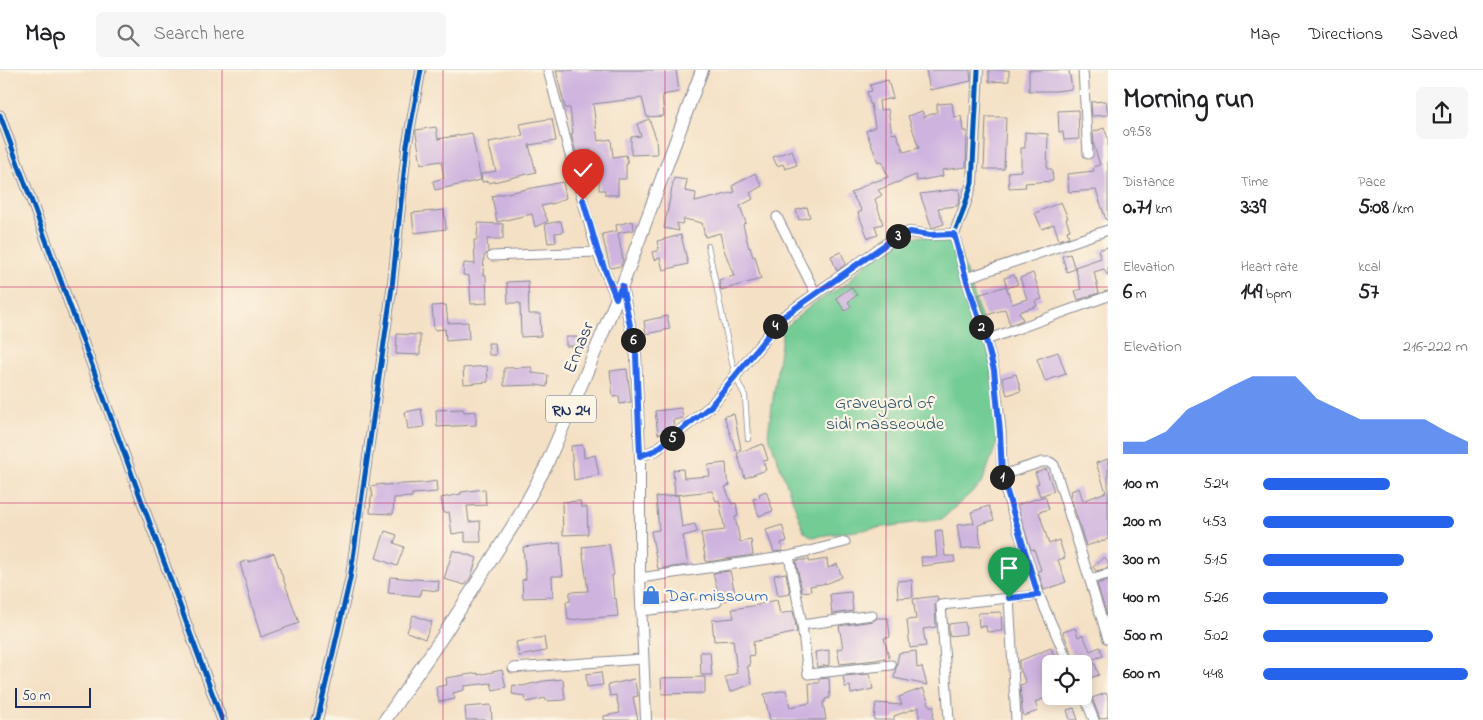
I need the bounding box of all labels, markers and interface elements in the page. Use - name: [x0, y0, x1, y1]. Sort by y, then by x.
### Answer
- search box: [96, 12, 446, 57]
- text: Map: [25, 17, 66, 52]
- icon: search: [114, 21, 142, 49]
- text: Search here: [154, 21, 245, 48]
- text: Map: [1250, 22, 1280, 48]
- text: Directions: [1308, 22, 1383, 48]
- text: Saved: [1411, 22, 1458, 48]
- text: Morning run: [1123, 80, 1254, 121]
- button: share: [1416, 87, 1468, 139]
- text: 09:58: [1123, 120, 1151, 144]
- pin: [562, 149, 604, 200]
- icon: check: [569, 156, 597, 184]
- text: Distance: [1123, 172, 1175, 193]
- text: Time: [1241, 172, 1268, 193]
- text: Pace: [1358, 172, 1386, 193]
- text: 0.71: [1123, 193, 1152, 223]
- text: 3:39: [1241, 193, 1266, 223]
- text: 5:08: [1358, 193, 1389, 223]
- text: km: [1152, 199, 1172, 220]
- text: /km: [1389, 199, 1414, 220]
- pin: 3: [886, 224, 910, 248]
- text: 3: [896, 226, 901, 247]
- text: Elevation: [1123, 257, 1174, 278]
- text: Heart rate: [1241, 257, 1298, 278]
- text: kcal: [1358, 257, 1381, 278]
- text: 6: [1123, 278, 1132, 308]
- text: 149: [1241, 278, 1262, 308]
- text: 57: [1358, 278, 1379, 308]
- text: m: [1132, 284, 1147, 305]
- text: bpm: [1262, 284, 1292, 305]
- pin: 4: [762, 314, 788, 338]
- pin: 2: [968, 314, 994, 340]
- text: 4: [773, 316, 778, 337]
- text: 2: [978, 317, 985, 338]
- street label: Ennasr: [558, 318, 602, 377]
- pin: 6: [620, 328, 646, 352]
- text: 6: [630, 330, 637, 351]
- text: Elevation: [1123, 335, 1182, 359]
- text: 216–222 m: [1403, 335, 1468, 359]
- park label: Graveyard of sidi masseoude: [826, 391, 945, 438]
- road number: RN 24: [546, 396, 596, 422]
- pin: 5: [660, 426, 684, 450]
- text: 5: [668, 428, 677, 449]
- pin: 1: [990, 464, 1014, 490]
- text: 1: [1000, 467, 1005, 488]
- text: 100 m: [1123, 472, 1158, 496]
- text: 5:24: [1203, 472, 1228, 496]
- text: 200 m: [1123, 510, 1161, 534]
- text: 4:53: [1203, 510, 1227, 534]
- pin: [988, 547, 1030, 598]
- text: 300 m: [1123, 548, 1160, 572]
- text: 5:15: [1203, 548, 1228, 572]
- icon: arrive: [995, 554, 1023, 582]
- shop icon: Dar missoum: [640, 584, 662, 606]
- place label: Dar missoum: [665, 584, 768, 610]
- text: 400 m: [1123, 586, 1160, 610]
- text: 5:26: [1203, 586, 1229, 610]
- text: 500 m: [1123, 624, 1162, 648]
- text: 5:02: [1203, 624, 1228, 648]
- map controls: [1042, 655, 1092, 705]
- button: locate: [1042, 655, 1092, 705]
- text: 600 m: [1123, 662, 1160, 686]
- text: 4:48: [1203, 662, 1224, 686]
- scale bar: [15, 685, 91, 708]
- text: 50 m: [22, 686, 50, 707]

